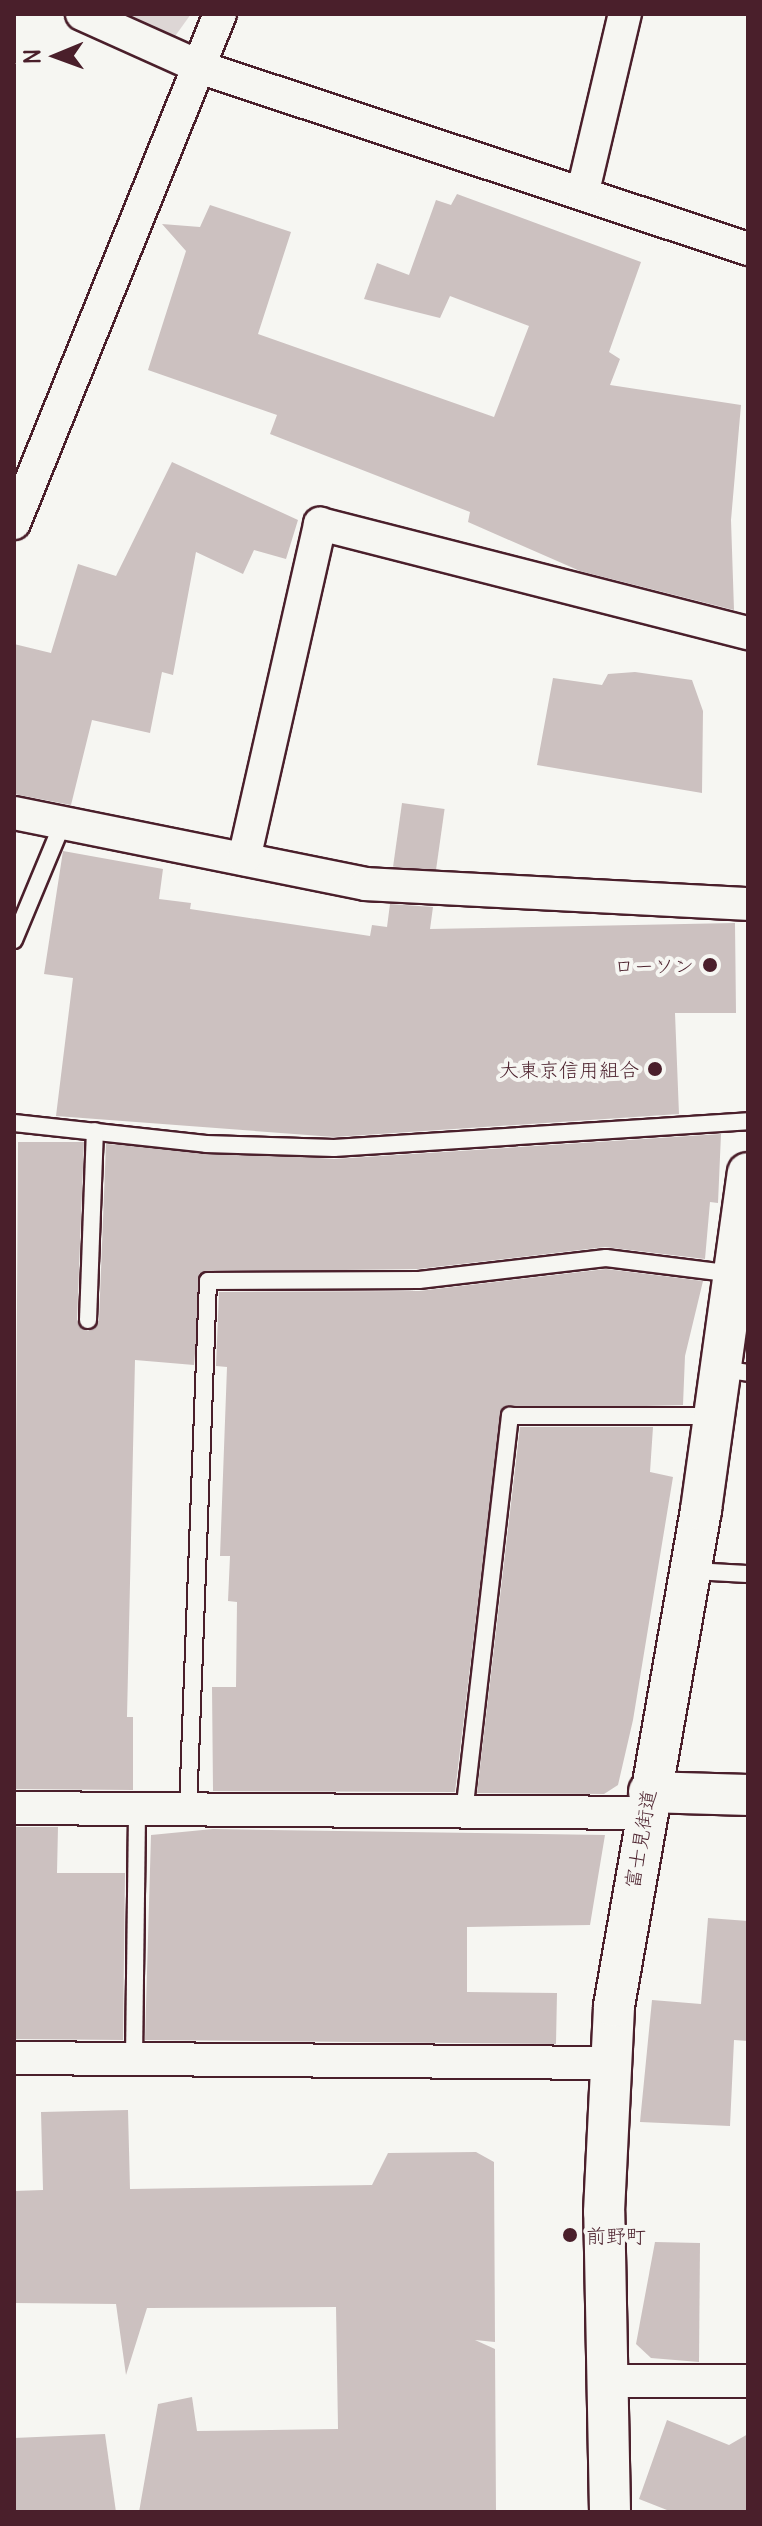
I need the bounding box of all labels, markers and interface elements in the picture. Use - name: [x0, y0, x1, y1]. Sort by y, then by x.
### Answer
- north arrow: [16, 16, 96, 96]
- text: N: [18, 49, 46, 64]
- place label: ローソン: [614, 953, 694, 977]
- marker: ローソン: [701, 956, 719, 974]
- place label: 大東京信用組合: [499, 1057, 639, 1081]
- marker: 大東京信用組合: [646, 1060, 664, 1078]
- street label: 富士見街道: [619, 1788, 661, 1890]
- place label: 前野町: [586, 2223, 646, 2247]
- marker: 前野町: [561, 2226, 579, 2244]

